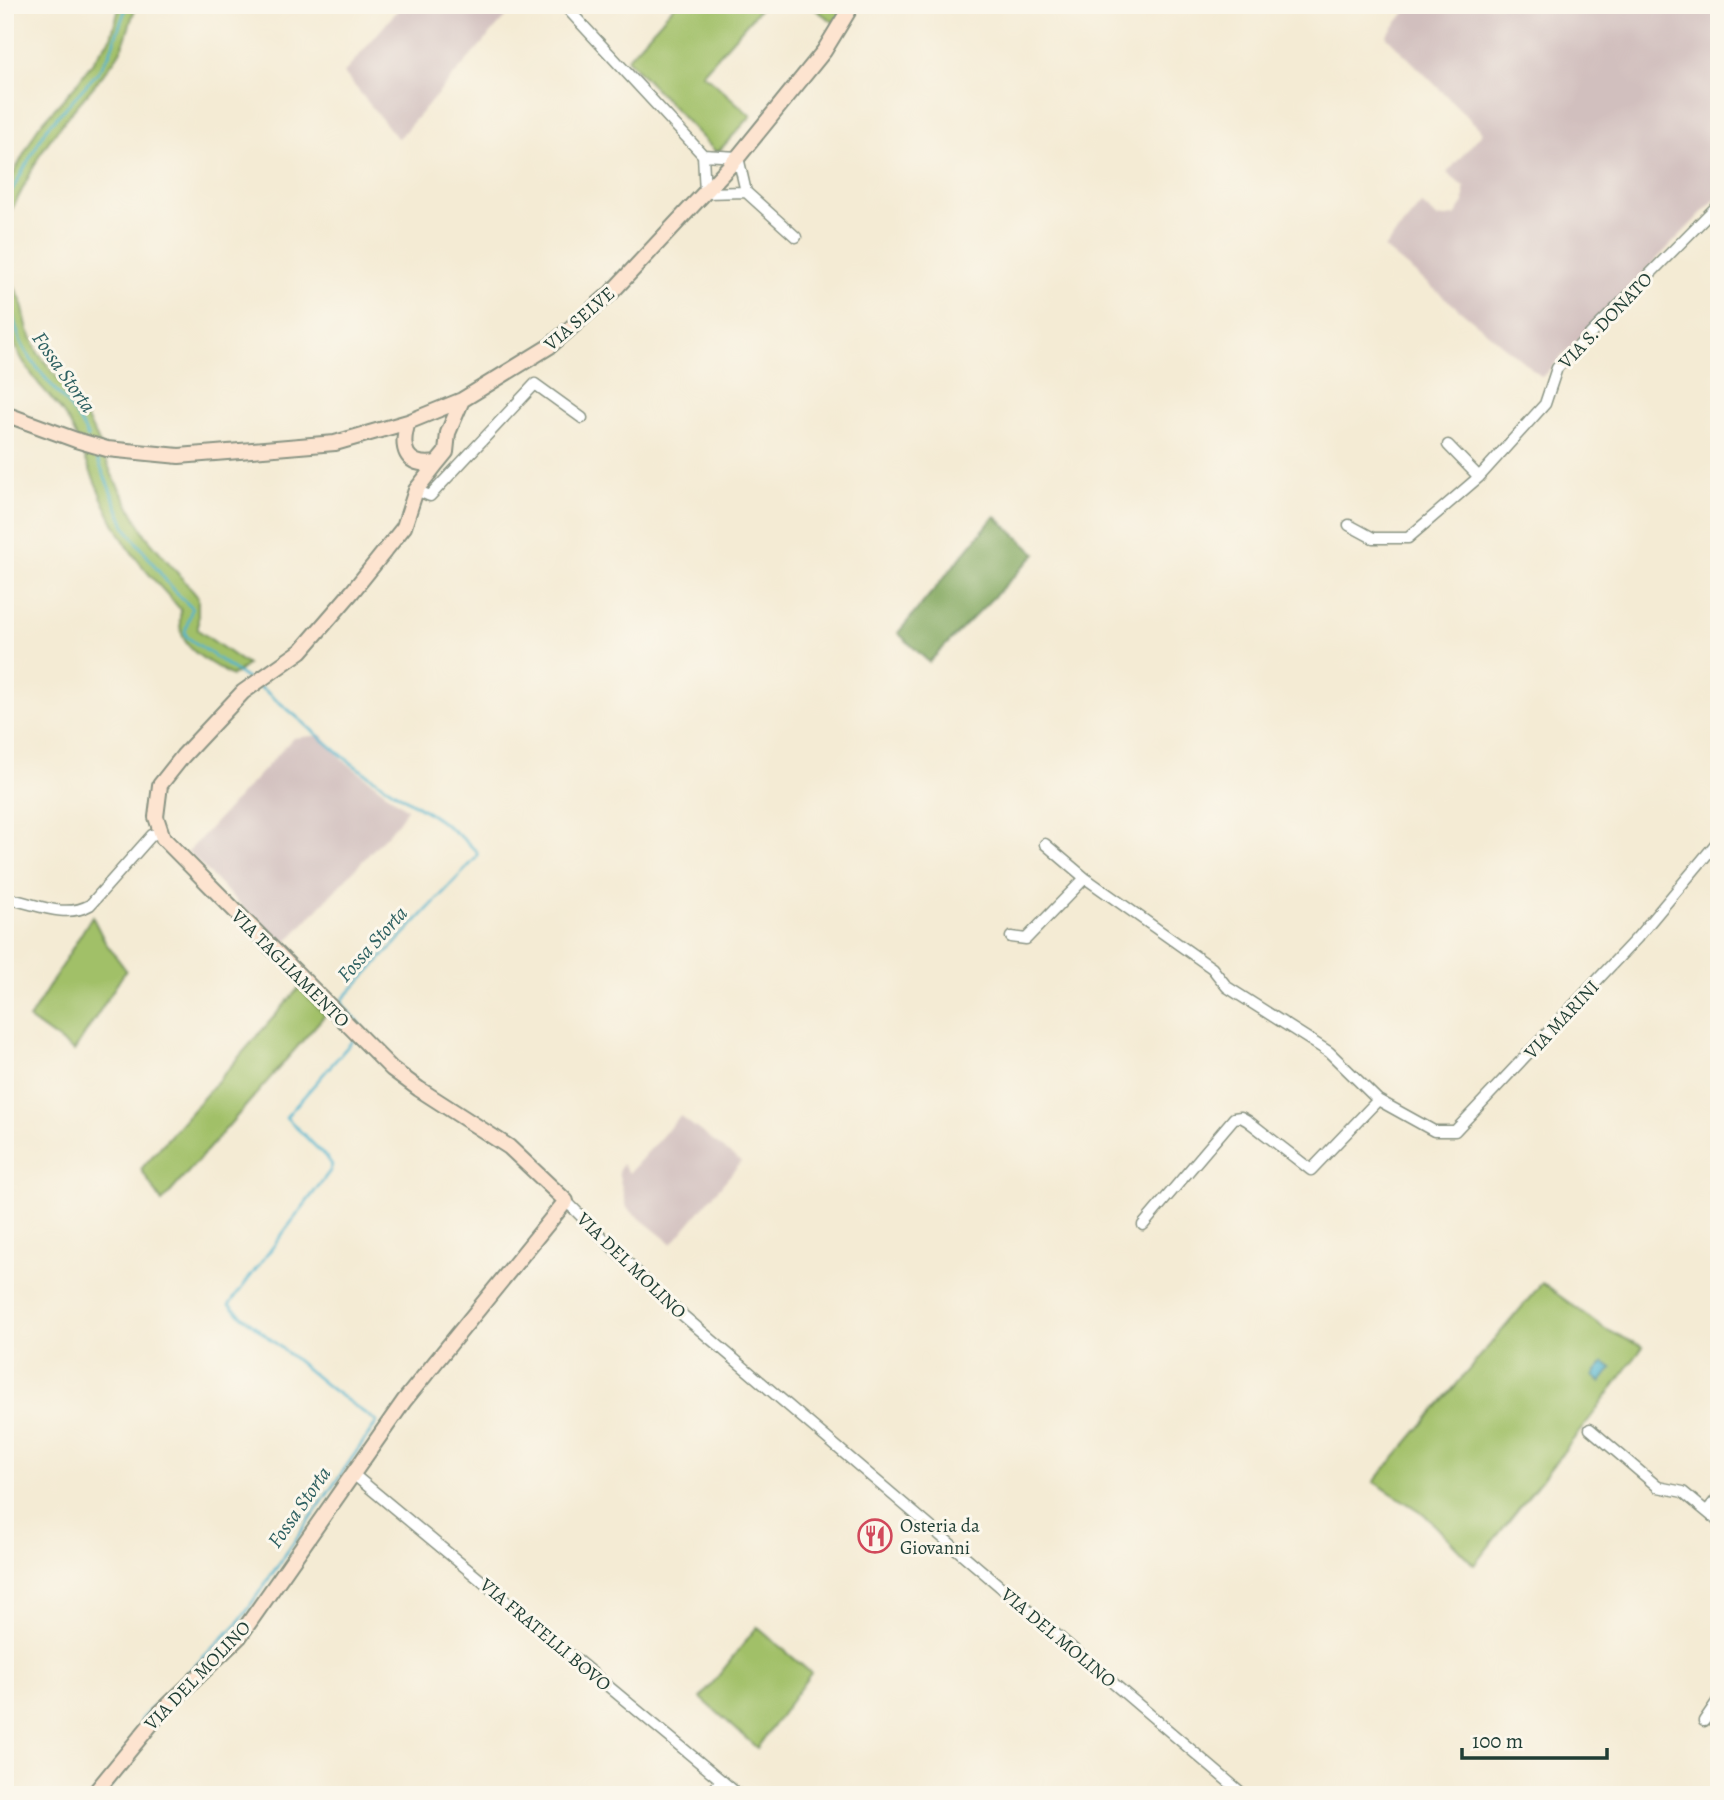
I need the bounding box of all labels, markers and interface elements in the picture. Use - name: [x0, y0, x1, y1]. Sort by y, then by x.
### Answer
- street label: VIA S. DONATO: [1552, 267, 1659, 375]
- street label: VIA SELVE: [538, 281, 621, 357]
- water label: Fossa Storta: [26, 326, 102, 418]
- water label: Fossa Storta: [330, 900, 414, 988]
- street label: VIA TAGLIAMENTO: [225, 903, 355, 1034]
- street label: VIA MARINI: [1518, 975, 1605, 1066]
- street label: VIA DEL MOLINO: [570, 1206, 692, 1325]
- water label: Fossa Storta: [261, 1461, 337, 1553]
- place label: Osteria da Giovanni: [900, 1513, 980, 1561]
- restaurant icon: Osteria da Giovanni: [856, 1517, 894, 1555]
- street label: VIA FRATELLI BOVO: [473, 1571, 616, 1697]
- street label: VIA DEL MOLINO: [994, 1581, 1122, 1694]
- street label: VIA DEL MOLINO: [138, 1615, 257, 1737]
- scale bar: [1462, 1716, 1607, 1760]
- text: 100 m: [1472, 1727, 1523, 1755]

